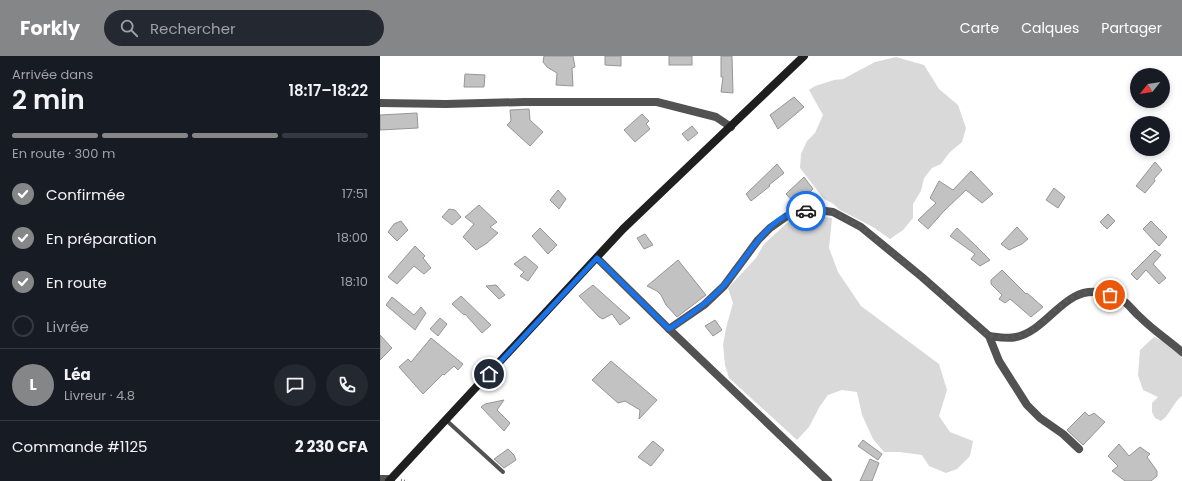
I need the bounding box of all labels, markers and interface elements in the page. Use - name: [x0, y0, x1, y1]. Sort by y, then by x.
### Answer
- search box: [104, 10, 384, 46]
- text: Forkly: [20, 15, 80, 42]
- icon: search: [118, 17, 140, 39]
- text: Rechercher: [150, 18, 236, 39]
- text: Carte: [960, 18, 999, 38]
- text: Calques: [1021, 18, 1079, 38]
- text: Partager: [1101, 18, 1162, 38]
- text: Arrivée dans: [12, 65, 93, 84]
- north arrow: [1130, 68, 1170, 108]
- map controls: [1130, 68, 1170, 156]
- text: 18:17–18:22: [289, 80, 368, 101]
- text: 2 min: [12, 82, 85, 118]
- button: layers: [1130, 116, 1170, 156]
- text: En route · 300 m: [12, 144, 115, 163]
- icon: check: [12, 183, 34, 205]
- text: Confirmée: [46, 184, 125, 205]
- text: 17:51: [342, 184, 368, 203]
- courier: [786, 191, 826, 231]
- icon: car: [795, 200, 817, 222]
- icon: check: [12, 227, 34, 249]
- text: En préparation: [46, 228, 157, 249]
- text: 18:00: [337, 228, 368, 247]
- icon: check: [12, 271, 34, 293]
- text: En route: [46, 272, 107, 293]
- text: 18:10: [341, 272, 368, 291]
- pin: [1093, 278, 1127, 312]
- icon: bag: [1099, 284, 1121, 306]
- text: Livrée: [46, 316, 89, 337]
- pin: [472, 357, 506, 391]
- icon: home: [478, 363, 500, 385]
- text: Léa: [64, 364, 91, 385]
- button: chat: [274, 364, 316, 406]
- button: phone: [326, 364, 368, 406]
- text: L: [29, 374, 37, 395]
- text: Livreur · 4.8: [64, 386, 135, 405]
- text: Commande #1125: [12, 436, 148, 457]
- text: 2 230 CFA: [295, 436, 368, 457]

